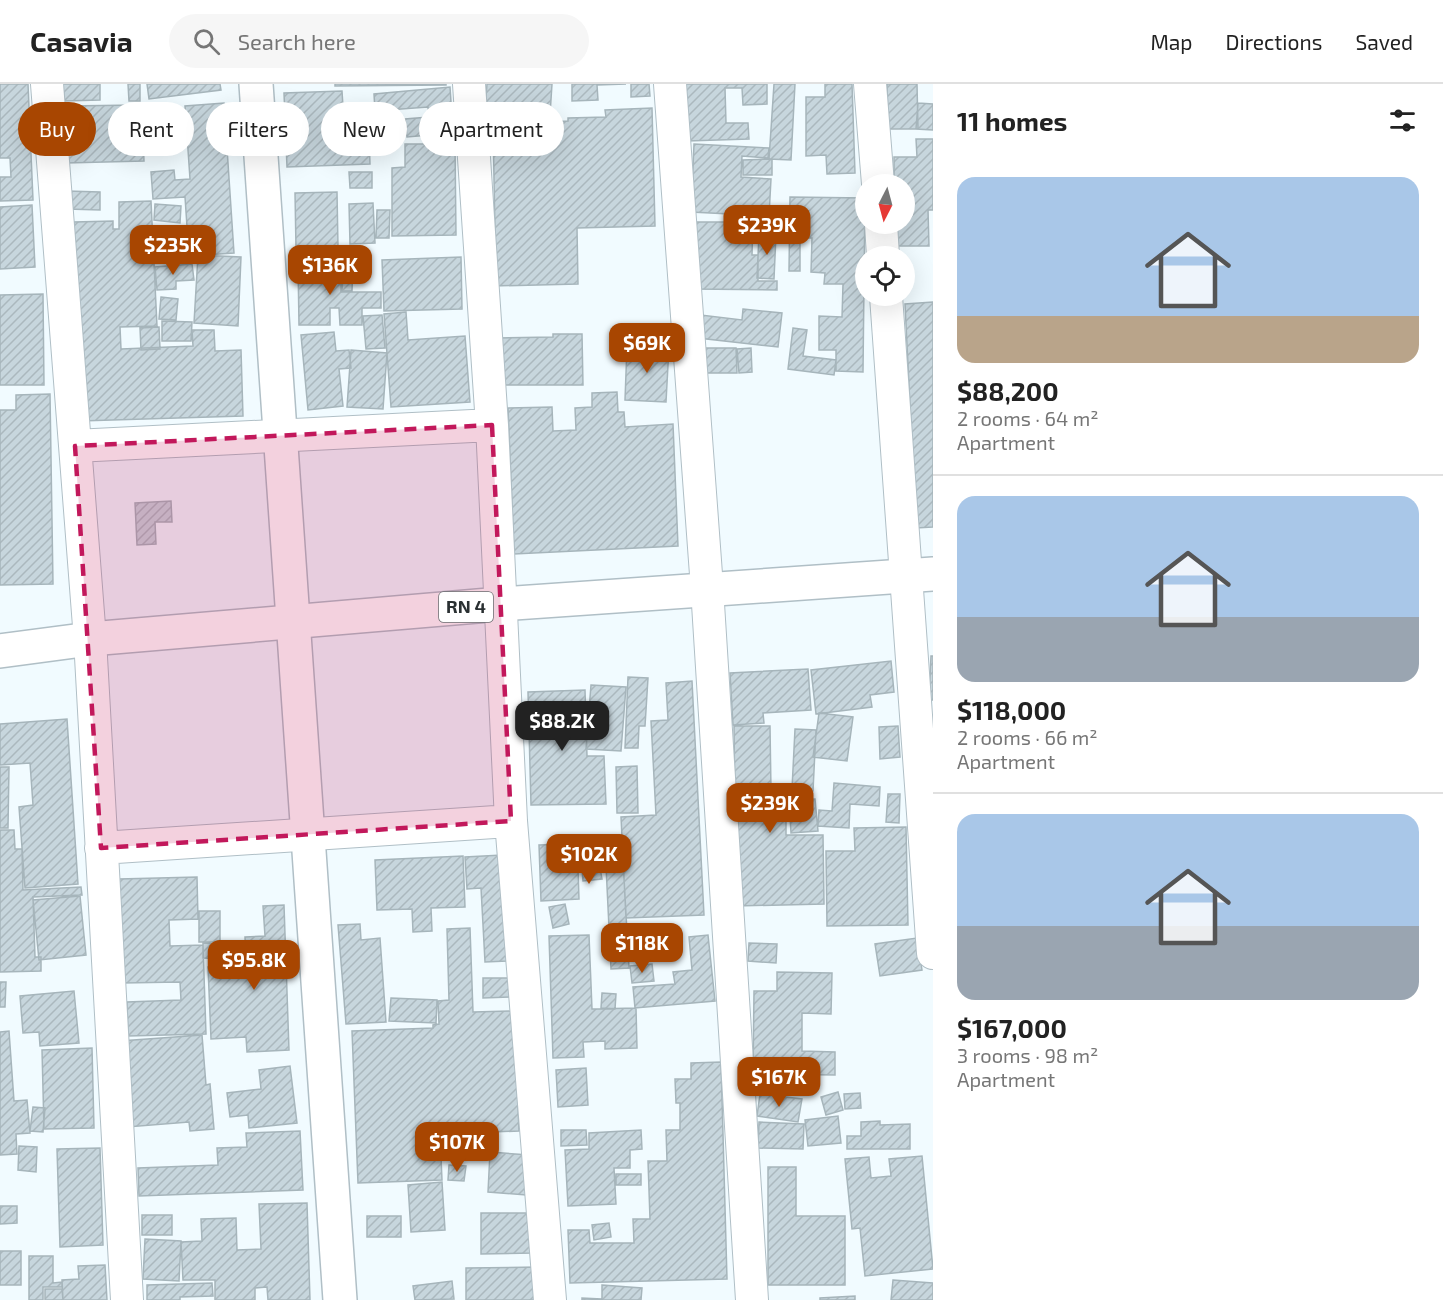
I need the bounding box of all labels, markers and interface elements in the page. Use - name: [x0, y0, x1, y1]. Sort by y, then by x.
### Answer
- search box: [169, 14, 589, 68]
- text: Casavia: [30, 24, 133, 58]
- icon: search: [190, 25, 223, 58]
- text: Search here: [238, 28, 356, 54]
- text: Map: [1150, 29, 1193, 54]
- text: Directions: [1226, 29, 1322, 54]
- text: Saved: [1355, 29, 1413, 54]
- chip: Buy: [18, 102, 96, 156]
- chip: Rent: [108, 102, 194, 156]
- chip: Filters: [206, 102, 309, 156]
- chip: New: [321, 102, 407, 156]
- chip: Apartment: [419, 102, 564, 156]
- icon: filters: [1386, 104, 1419, 137]
- text: 11 homes: [957, 105, 1067, 136]
- north arrow: [855, 174, 915, 234]
- map controls: [855, 174, 915, 306]
- pin: $239K: [725, 205, 809, 256]
- text: $239K: [737, 212, 797, 236]
- icon: home: [1134, 216, 1242, 324]
- pin: $235K: [131, 225, 215, 276]
- text: $235K: [144, 232, 202, 256]
- pin: $136K: [288, 245, 372, 296]
- button: locate: [855, 246, 915, 306]
- text: $136K: [302, 252, 358, 276]
- pin: $69K: [611, 323, 683, 374]
- text: $69K: [623, 330, 671, 354]
- text: $88,200: [957, 375, 1059, 406]
- text: 2 rooms · 64 m²: [957, 406, 1099, 430]
- text: Apartment: [957, 430, 1055, 454]
- icon: home: [1134, 535, 1242, 643]
- road number: RN 4: [439, 592, 493, 622]
- text: $118,000: [957, 694, 1066, 725]
- pin: $88.2K: [513, 701, 611, 752]
- text: $88.2K: [529, 708, 595, 732]
- text: 2 rooms · 66 m²: [957, 725, 1098, 749]
- text: Apartment: [957, 749, 1055, 773]
- pin: $239K: [728, 783, 812, 834]
- text: $239K: [740, 790, 800, 814]
- pin: $102K: [547, 834, 631, 885]
- text: $102K: [560, 841, 618, 865]
- icon: home: [1134, 853, 1242, 961]
- pin: $118K: [600, 923, 684, 974]
- text: $118K: [615, 930, 669, 954]
- pin: $95.8K: [205, 940, 303, 991]
- text: $95.8K: [222, 947, 286, 971]
- text: $167,000: [957, 1012, 1067, 1043]
- text: 3 rooms · 98 m²: [957, 1043, 1098, 1067]
- pin: $167K: [737, 1057, 821, 1108]
- text: $167K: [751, 1064, 807, 1088]
- text: Apartment: [957, 1067, 1055, 1091]
- pin: $107K: [415, 1122, 499, 1173]
- text: $107K: [429, 1129, 485, 1153]

